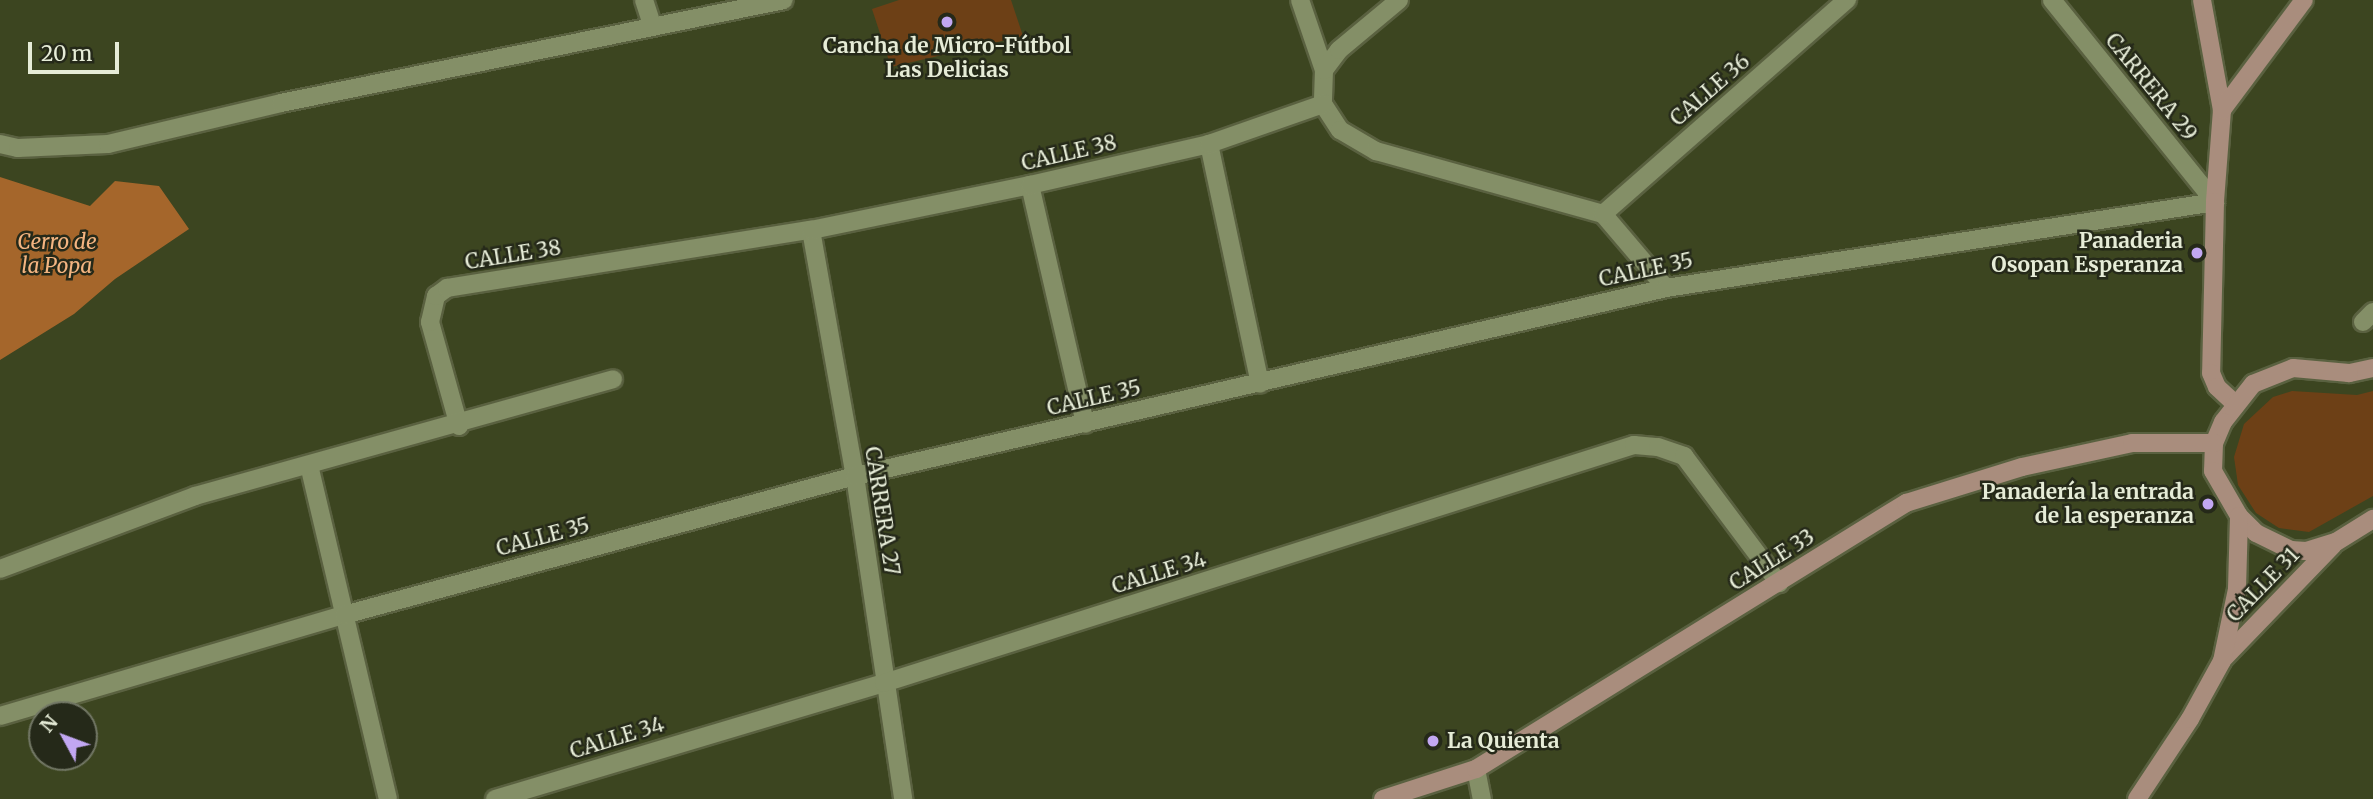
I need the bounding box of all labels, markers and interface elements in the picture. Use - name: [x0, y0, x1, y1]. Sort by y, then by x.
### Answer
- marker: Cancha de Micro-Fútbol Las Delicias: [939, 14, 955, 30]
- scale bar: [32, 28, 122, 72]
- street label: CARRERA 29: [2100, 28, 2202, 146]
- place label: Cancha de Micro-Fútbol Las Delicias: [823, 33, 1071, 83]
- text: 20 m: [41, 40, 92, 67]
- street label: CALLE 36: [1665, 49, 1755, 131]
- street label: CALLE 38: [1019, 130, 1119, 176]
- place label: Panaderia Osopan Esperanza: [1991, 228, 2183, 278]
- park label: Cerro de la Popa: [17, 229, 97, 279]
- street label: CALLE 38: [463, 235, 563, 275]
- marker: Panaderia Osopan Esperanza: [2189, 245, 2205, 261]
- street label: CALLE 35: [1597, 248, 1695, 292]
- street label: CALLE 35: [1045, 375, 1143, 421]
- street label: CARRERA 27: [859, 445, 905, 577]
- place label: Panadería la entrada de la esperanza: [1981, 479, 2194, 529]
- marker: Panadería la entrada de la esperanza: [2200, 496, 2216, 512]
- street label: CALLE 35: [494, 512, 592, 562]
- street label: CALLE 33: [1725, 524, 1819, 596]
- street label: CALLE 31: [2222, 543, 2304, 627]
- street label: CALLE 34: [1109, 547, 1209, 599]
- north arrow: [28, 701, 98, 771]
- text: N: [35, 710, 63, 737]
- street label: CALLE 34: [567, 712, 667, 764]
- place label: La Quienta: [1447, 728, 1559, 754]
- marker: La Quienta: [1425, 733, 1441, 749]

